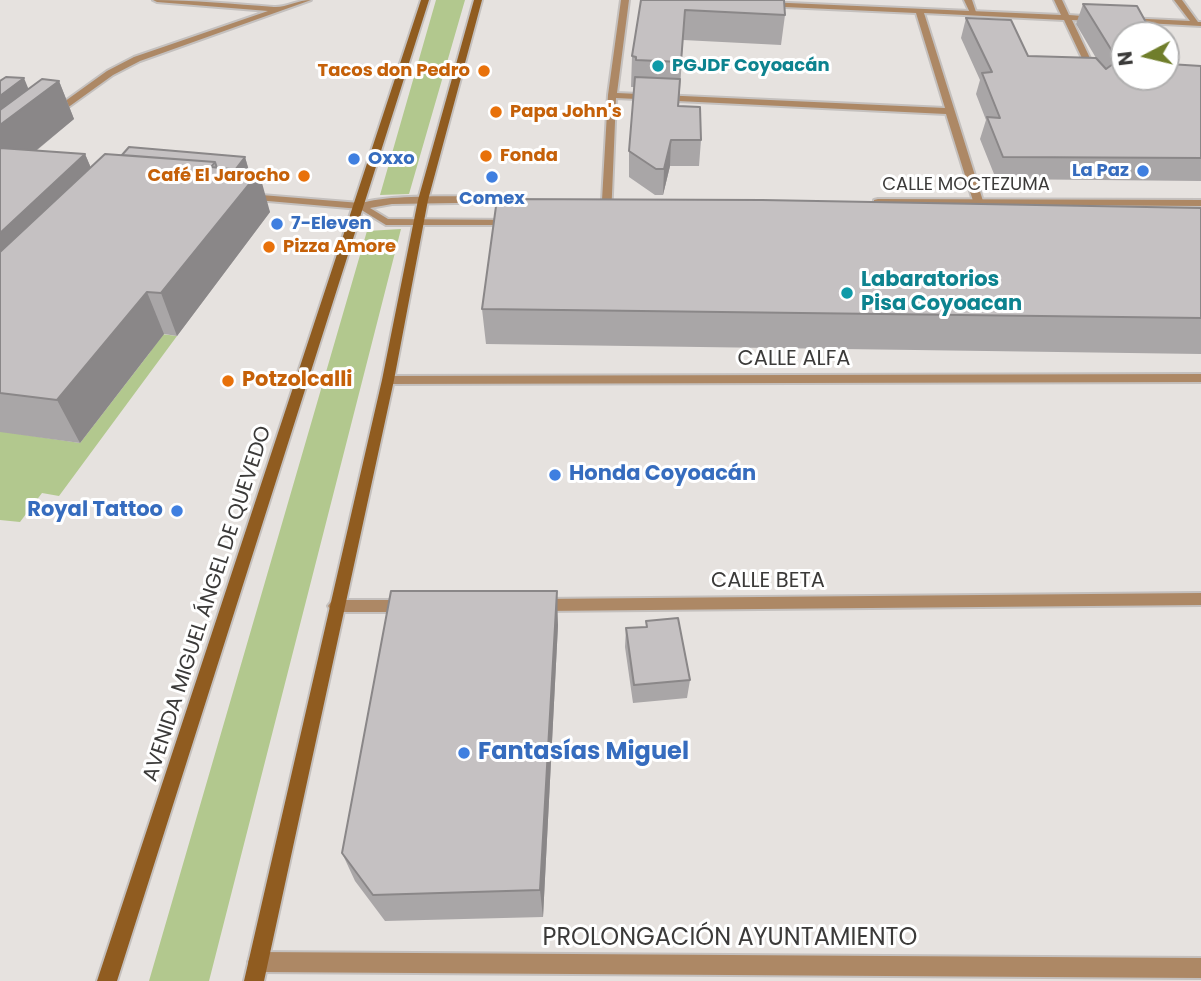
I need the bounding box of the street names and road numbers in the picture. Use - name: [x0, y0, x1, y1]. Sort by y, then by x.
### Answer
- street label: CALLE MOCTEZUMA: [882, 174, 1050, 196]
- street label: CALLE ALFA: [738, 347, 850, 373]
- street label: AVENIDA MIGUEL ÁNGEL DE QUEVEDO: [138, 423, 278, 785]
- street label: CALLE BETA: [711, 569, 825, 595]
- street label: PROLONGACIÓN AYUNTAMIENTO: [543, 925, 917, 953]

